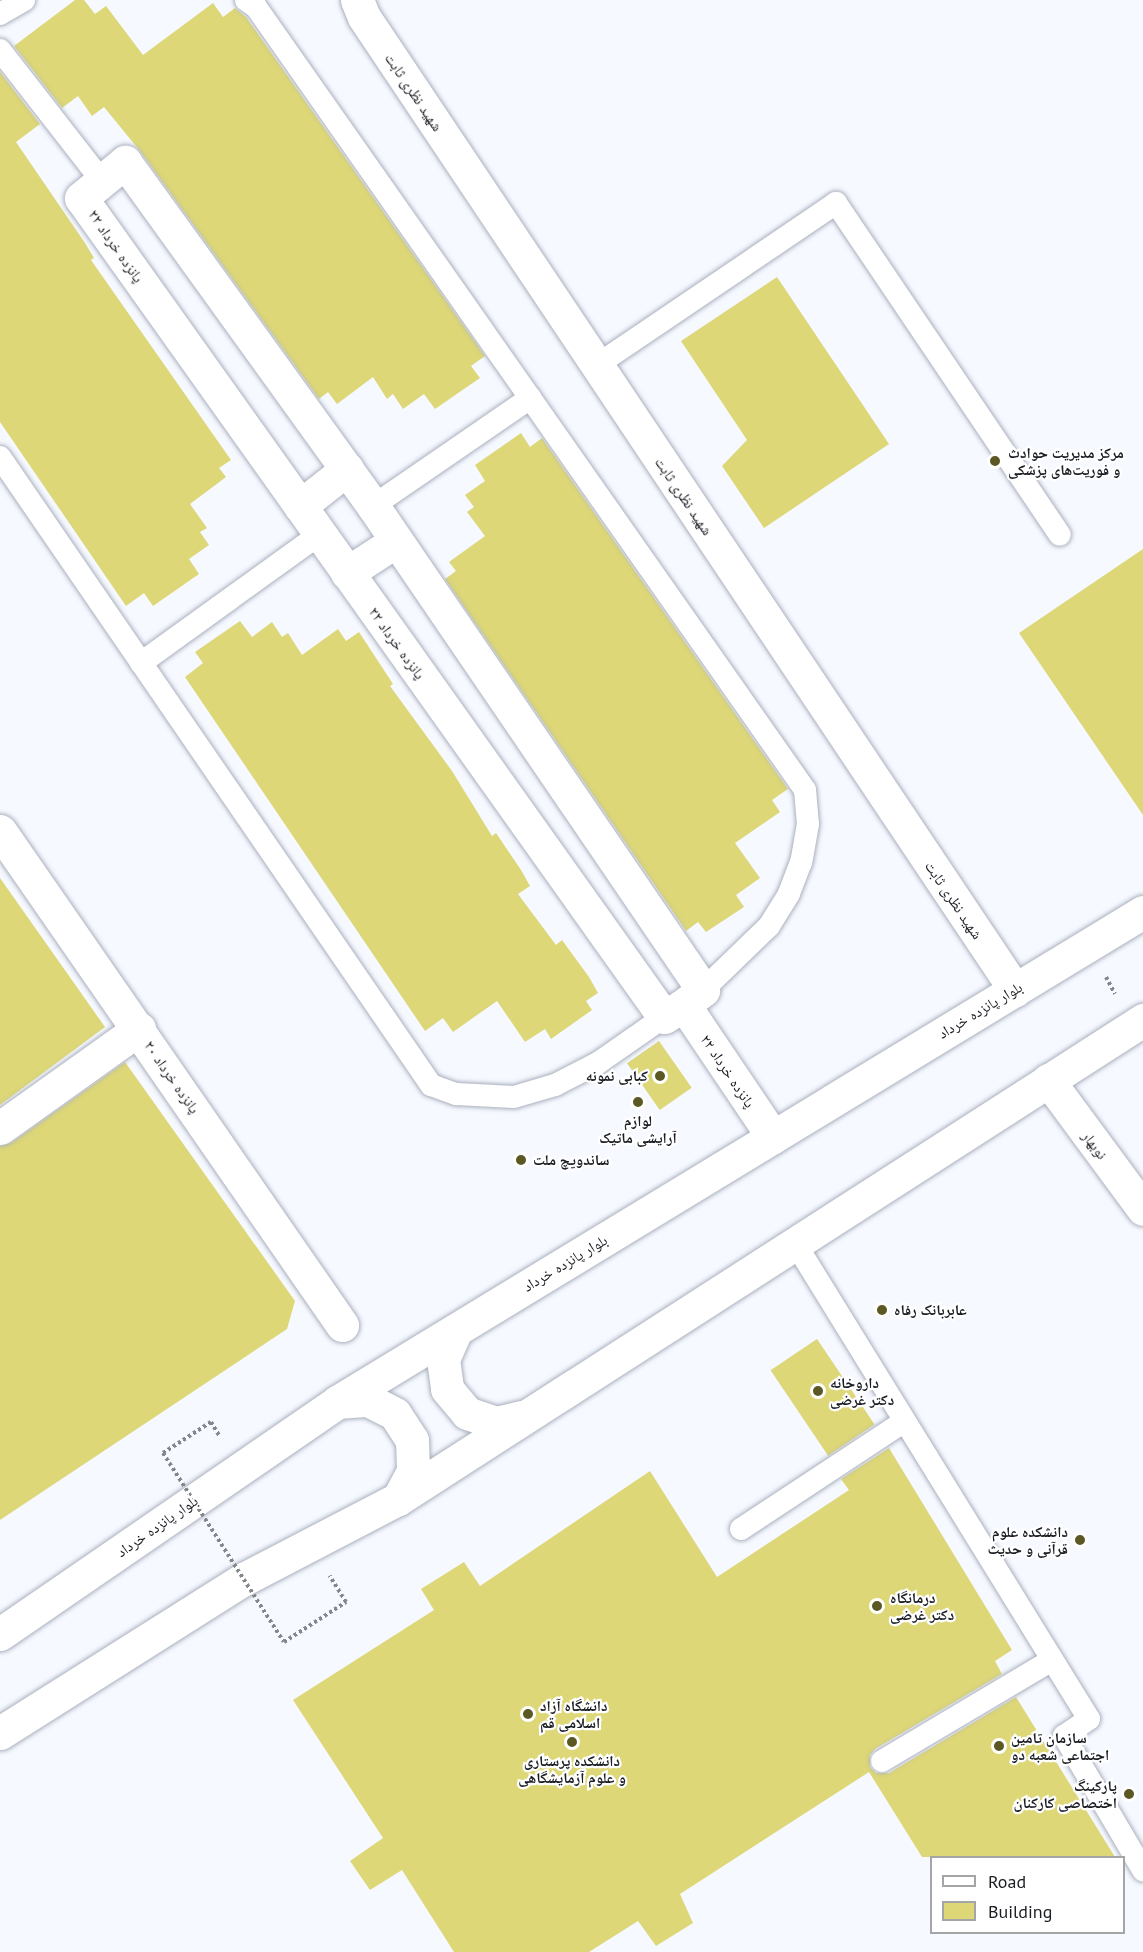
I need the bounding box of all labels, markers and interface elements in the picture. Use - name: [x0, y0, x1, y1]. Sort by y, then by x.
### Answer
- street label: شهید نظری ثابت: [381, 50, 447, 134]
- street label: پانزده خرداد ۲۲: [84, 206, 148, 286]
- place label: مرکز مدیریت حوادث و فوریت‌های پزشکی: [1008, 443, 1124, 478]
- marker: مرکز مدیریت حوادث و فوریت‌های پزشکی: [986, 452, 1004, 470]
- street label: شهید نظری ثابت: [651, 454, 717, 538]
- street label: پانزده خرداد ۲۲: [365, 604, 429, 682]
- street label: شهید نظری ثابت: [921, 858, 987, 942]
- street label: بلوار پانزده خرداد: [935, 978, 1025, 1042]
- street label: پانزده خرداد ۲۲: [697, 1031, 759, 1111]
- street label: پانزده خرداد ۲۰: [140, 1037, 204, 1117]
- place label: کبابی نمونه: [586, 1067, 648, 1085]
- marker: کبابی نمونه: [653, 1069, 667, 1083]
- marker: لوازم آرایشی ماتیک: [631, 1095, 645, 1109]
- place label: لوازم آرایشی ماتیک: [599, 1111, 677, 1146]
- street label: نوبهار: [1079, 1127, 1111, 1163]
- place label: ساندویچ ملت: [533, 1151, 609, 1169]
- marker: ساندویچ ملت: [514, 1153, 528, 1167]
- street label: بلوار پانزده خرداد: [520, 1231, 610, 1295]
- place label: عابربانک رفاه: [894, 1301, 967, 1319]
- marker: عابربانک رفاه: [875, 1303, 889, 1317]
- place label: داروخانه دکتر غرضی: [830, 1373, 894, 1408]
- marker: داروخانه دکتر غرضی: [811, 1384, 825, 1398]
- street label: بلوار پانزده خرداد: [113, 1491, 201, 1561]
- place label: دانشکده علوم قرآنی و حدیث: [987, 1522, 1068, 1557]
- marker: دانشکده علوم قرآنی و حدیث: [1073, 1533, 1087, 1547]
- place label: درمانگاه دکتر غرضی: [890, 1588, 954, 1623]
- marker: درمانگاه دکتر غرضی: [868, 1597, 886, 1615]
- place label: دانشگاه آزاد اسلامی قم: [540, 1696, 608, 1731]
- marker: دانشگاه آزاد اسلامی قم: [521, 1707, 535, 1721]
- place label: سازمان تامین اجتماعی شعبه دو: [1011, 1728, 1109, 1763]
- marker: دانشکده پرستاری و علوم آزمایشگاهی: [565, 1735, 579, 1749]
- marker: سازمان تامین اجتماعی شعبه دو: [992, 1739, 1006, 1753]
- place label: دانشکده پرستاری و علوم آزمایشگاهی: [518, 1751, 626, 1786]
- place label: پارکینگ اختصاصی کارکنان: [1014, 1776, 1117, 1811]
- marker: پارکینگ اختصاصی کارکنان: [1122, 1787, 1136, 1801]
- legend: [930, 1856, 1125, 1934]
- text: Road: [988, 1870, 1026, 1893]
- text: Building: [988, 1900, 1052, 1923]

